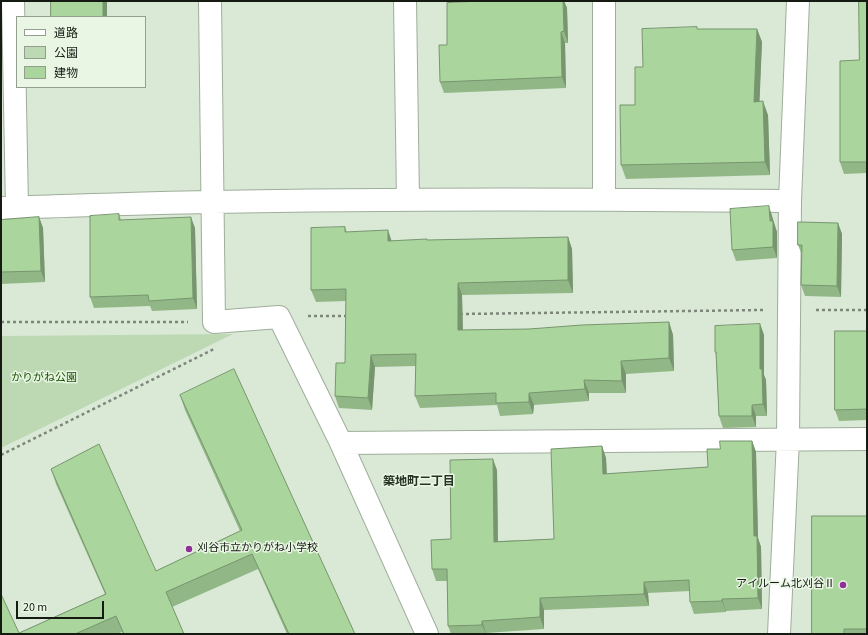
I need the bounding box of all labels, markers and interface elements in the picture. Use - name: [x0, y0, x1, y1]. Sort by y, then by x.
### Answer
- legend: [16, 16, 146, 88]
- text: 道路: [54, 25, 78, 42]
- text: 公園: [54, 45, 78, 62]
- text: 建物: [54, 65, 78, 82]
- park label: かりがね公園: [11, 372, 77, 386]
- district label: 築地町二丁目: [383, 475, 455, 489]
- place label: 刈谷市立かりがね小学校: [197, 542, 318, 556]
- marker: 刈谷市立かりがね小学校: [184, 544, 194, 554]
- place label: アイルーム北刈谷Ⅱ: [736, 578, 835, 592]
- marker: アイルーム北刈谷Ⅱ: [838, 580, 848, 590]
- scale bar: [18, 593, 106, 619]
- text: 20 m: [23, 599, 47, 616]

